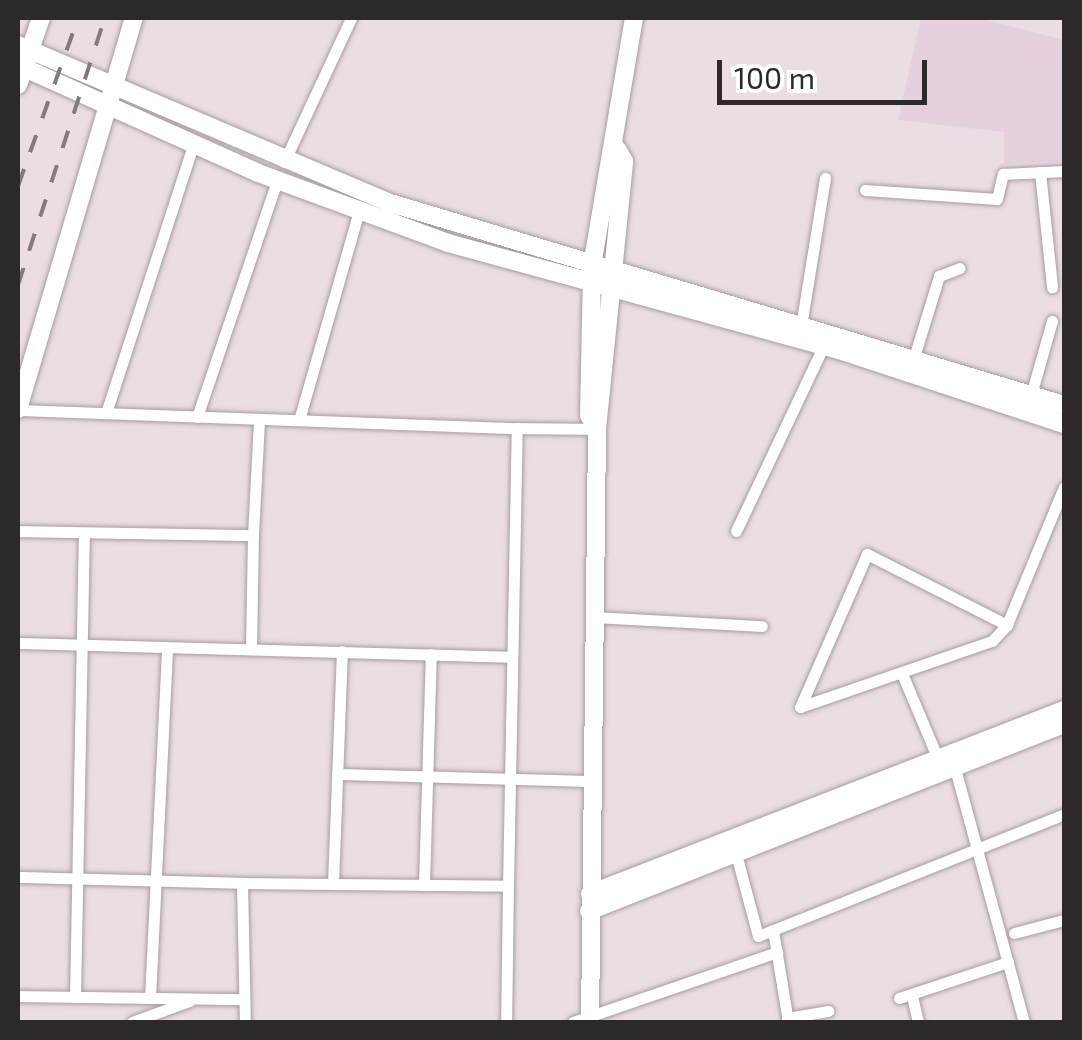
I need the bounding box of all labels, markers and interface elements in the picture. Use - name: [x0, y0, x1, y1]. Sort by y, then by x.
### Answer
- scale bar: [722, 40, 932, 102]
- text: 100 m: [734, 59, 815, 95]

